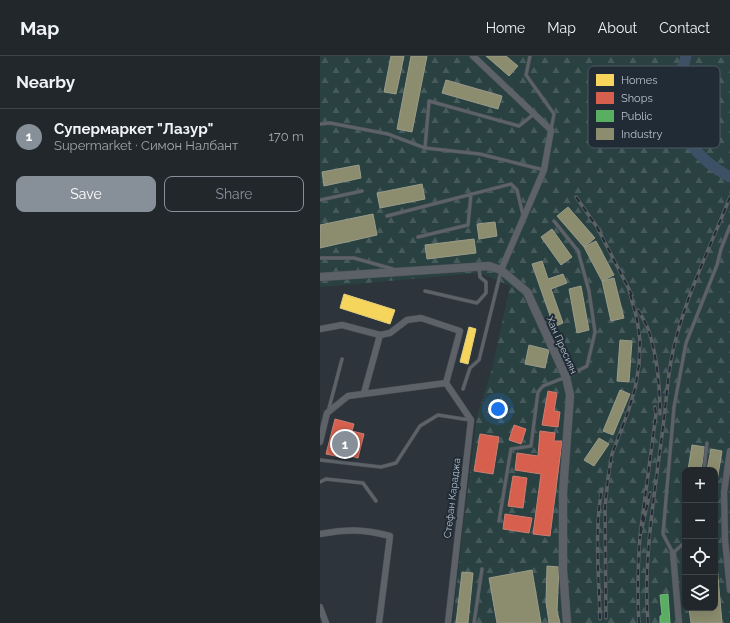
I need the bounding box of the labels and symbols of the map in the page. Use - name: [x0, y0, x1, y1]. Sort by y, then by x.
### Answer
- legend: [588, 66, 720, 148]
- text: Homes: [621, 74, 657, 87]
- text: Shops: [621, 92, 653, 105]
- text: Public: [621, 110, 653, 123]
- text: Industry: [621, 128, 662, 141]
- street label: Хан Пресиян: [544, 315, 580, 376]
- your location: [488, 399, 508, 419]
- pin: 1: [332, 429, 358, 459]
- street label: Стефан Караджа: [442, 457, 462, 539]

